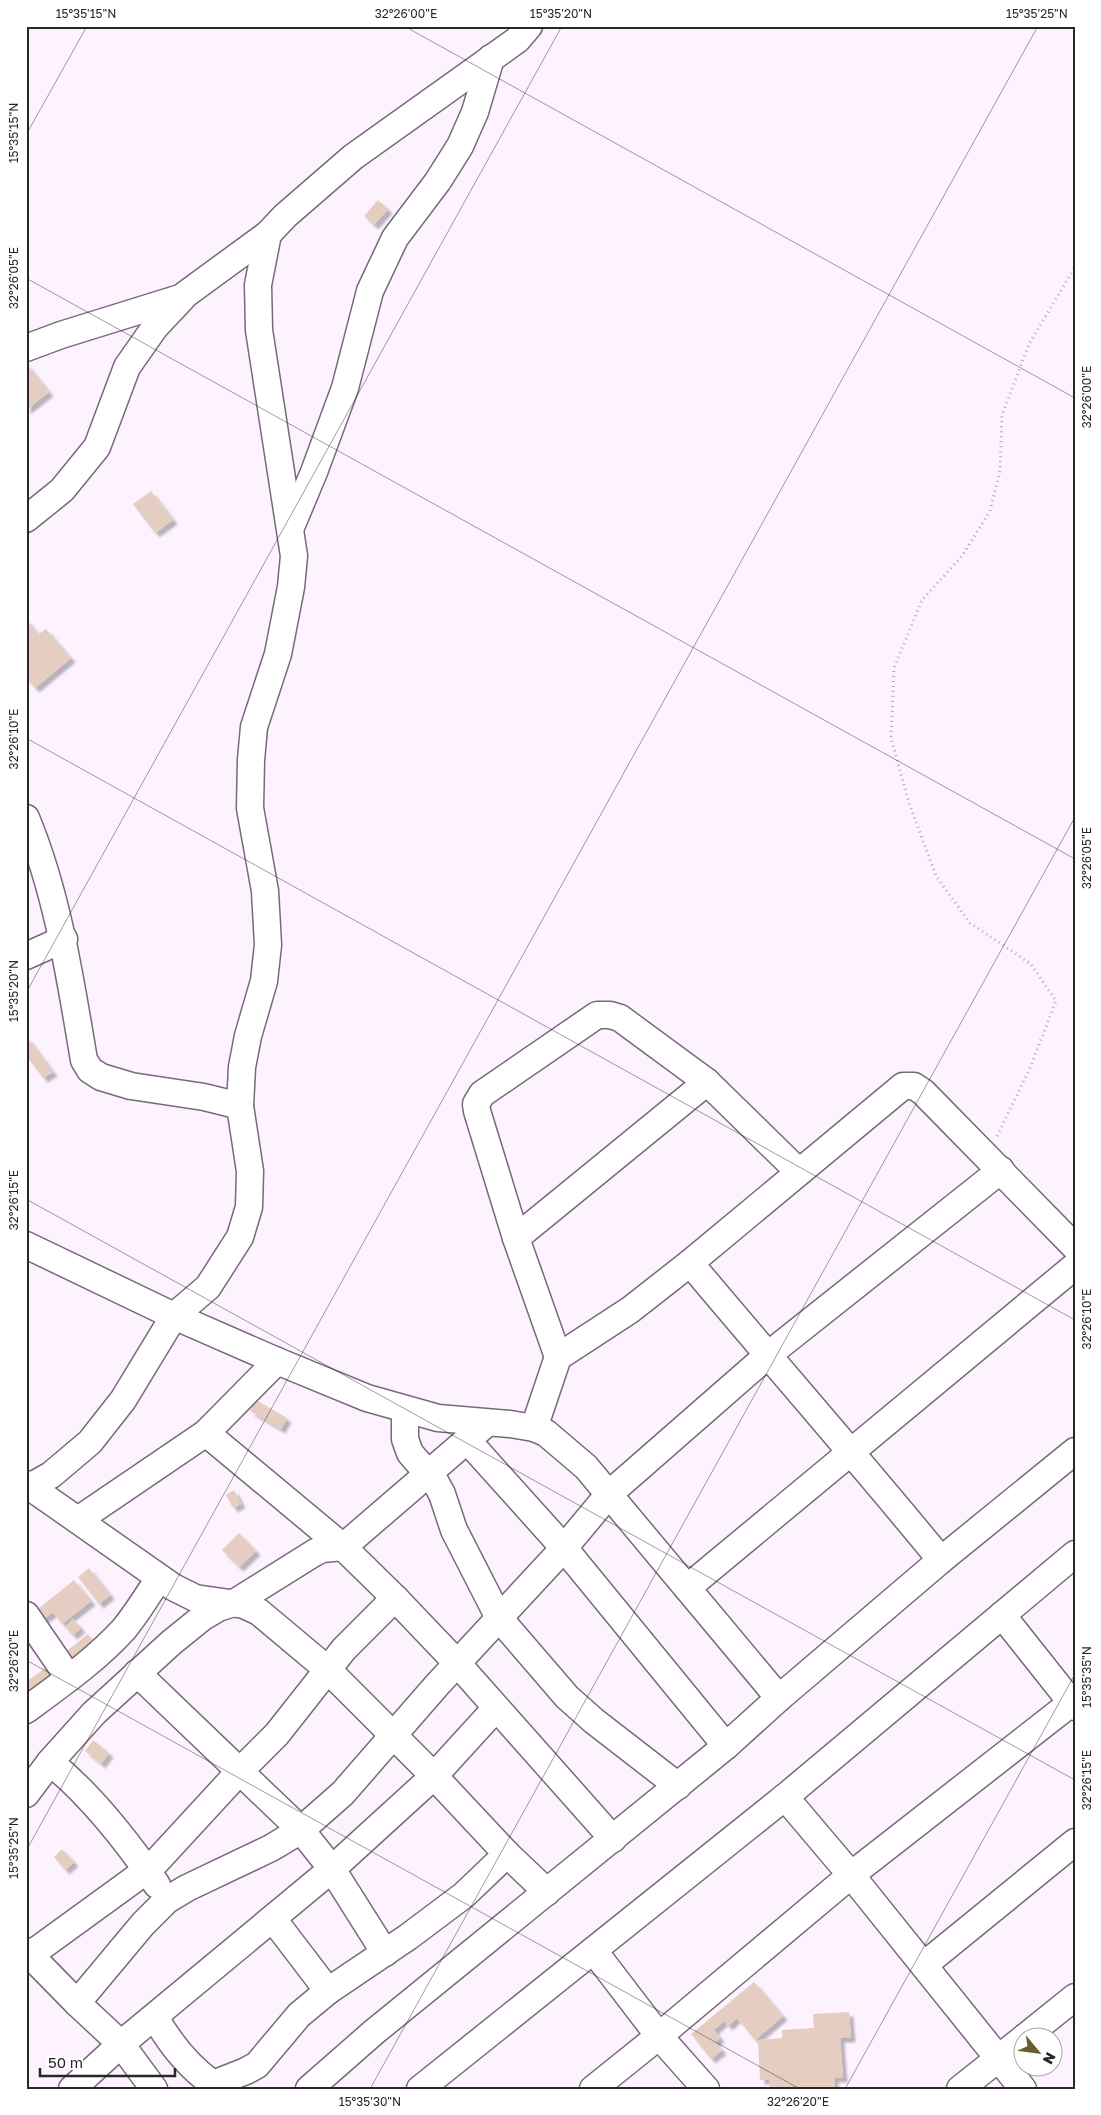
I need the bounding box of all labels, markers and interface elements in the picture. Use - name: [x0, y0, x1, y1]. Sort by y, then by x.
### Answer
- text: 15°35'15"N: [56, 6, 116, 21]
- text: 32°26'00"E: [375, 6, 437, 21]
- text: 15°35'20"N: [530, 6, 592, 21]
- text: 15°35'25"N: [1006, 6, 1068, 21]
- text: 15°35'15"N: [6, 103, 21, 163]
- text: 32°26'05"E: [6, 247, 21, 309]
- text: 32°26'00"E: [1079, 366, 1094, 428]
- text: 32°26'10"E: [6, 709, 21, 769]
- text: 32°26'05"E: [1079, 827, 1094, 889]
- text: 15°35'20"N: [6, 960, 21, 1022]
- text: 32°26'15"E: [6, 1170, 21, 1230]
- text: 32°26'10"E: [1079, 1289, 1094, 1349]
- text: 32°26'20"E: [6, 1630, 21, 1692]
- text: 15°35'35"N: [1079, 1646, 1094, 1708]
- text: 32°26'15"E: [1079, 1750, 1094, 1810]
- text: 15°35'25"N: [6, 1817, 21, 1879]
- north arrow: [1014, 2028, 1064, 2078]
- scale bar: [40, 2045, 175, 2077]
- text: N: [1040, 2050, 1060, 2067]
- text: 50 m: [48, 2053, 83, 2071]
- text: 15°35'30"N: [339, 2094, 401, 2109]
- text: 32°26'20"E: [767, 2094, 829, 2109]

